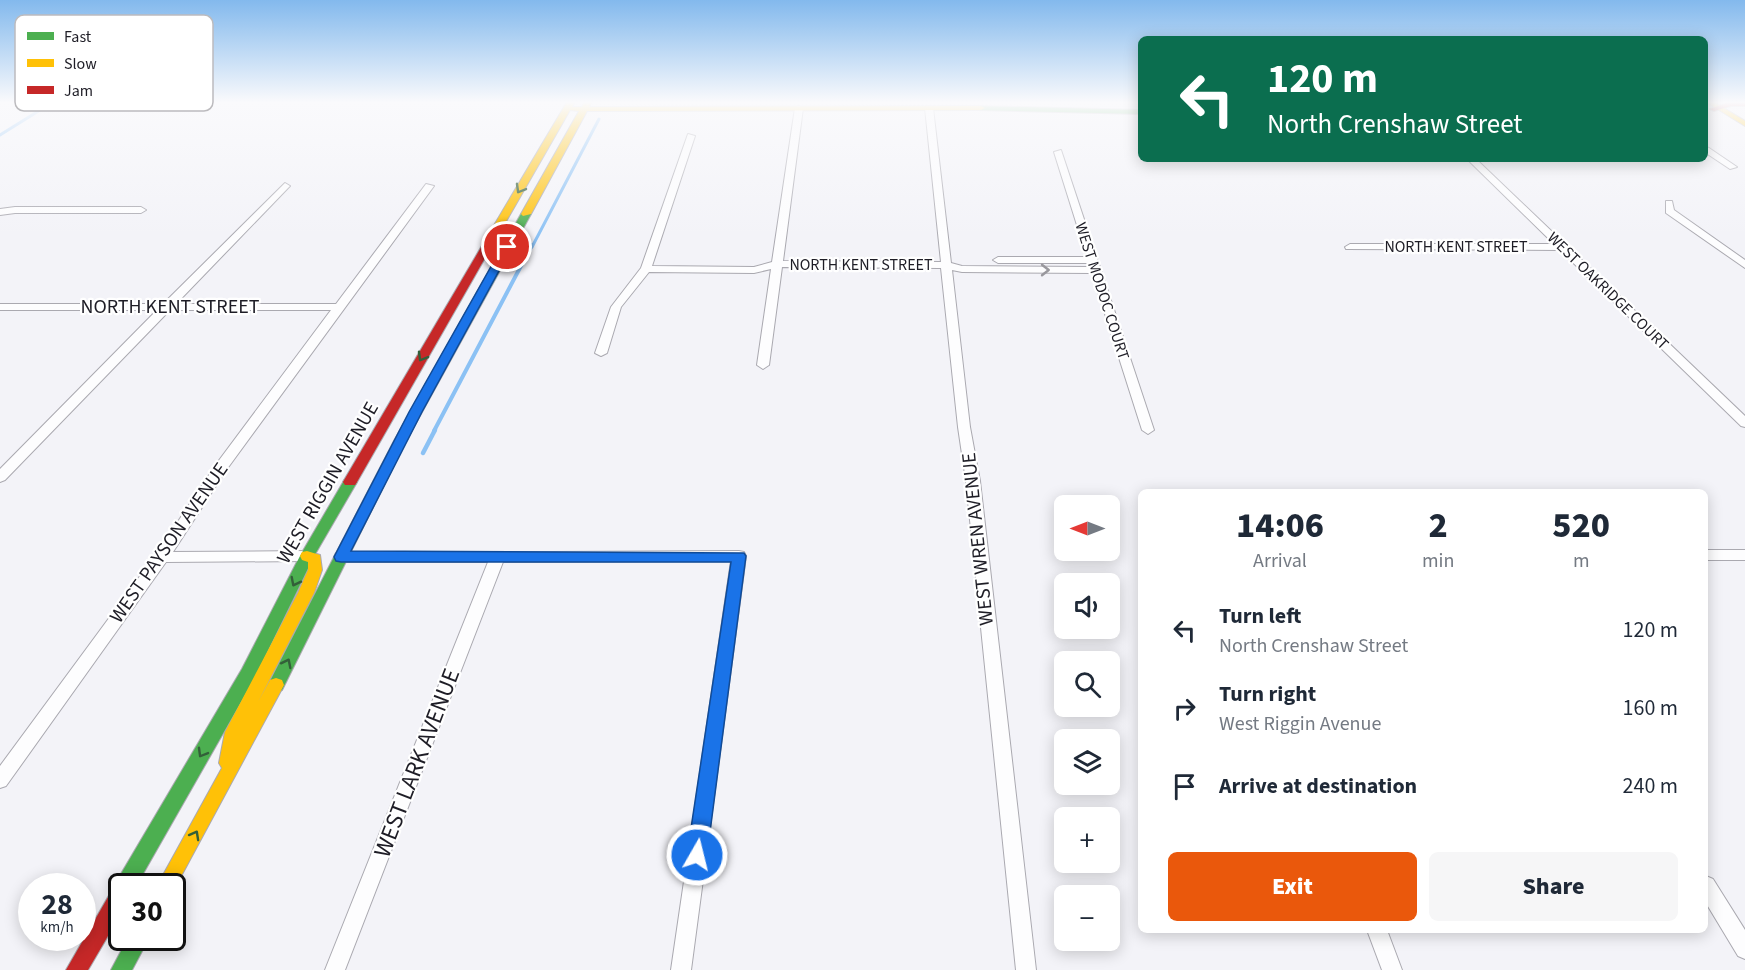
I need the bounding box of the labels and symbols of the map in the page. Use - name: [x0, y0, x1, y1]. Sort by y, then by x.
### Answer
- legend: [15, 15, 213, 111]
- text: Fast: [64, 26, 92, 48]
- text: Slow: [64, 53, 97, 75]
- text: Jam: [64, 80, 93, 102]
- one-way arrow: [516, 183, 528, 193]
- street label: WEST MODOC COURT: [1069, 220, 1135, 363]
- pin: [481, 221, 532, 272]
- street label: WEST OAKRIDGE COURT: [1542, 227, 1674, 355]
- street label: NORTH KENT STREET: [1384, 236, 1528, 258]
- street label: NORTH KENT STREET: [789, 254, 933, 276]
- one-way arrow: [1041, 264, 1050, 276]
- street label: NORTH KENT STREET: [80, 293, 260, 321]
- one-way arrow: [418, 351, 430, 362]
- street label: WEST RIGGIN AVENUE: [270, 397, 386, 569]
- street label: WEST WREN AVENUE: [955, 451, 1001, 627]
- street label: WEST PAYSON AVENUE: [103, 457, 235, 629]
- north arrow: [1054, 495, 1120, 561]
- one-way arrow: [290, 575, 302, 586]
- one-way arrow: [280, 659, 291, 670]
- street label: WEST LARK AVENUE: [365, 663, 469, 863]
- one-way arrow: [198, 747, 209, 757]
- position arrow: [665, 823, 729, 887]
- one-way arrow: [188, 831, 199, 841]
- speed limit sign: 30: [108, 873, 186, 951]

